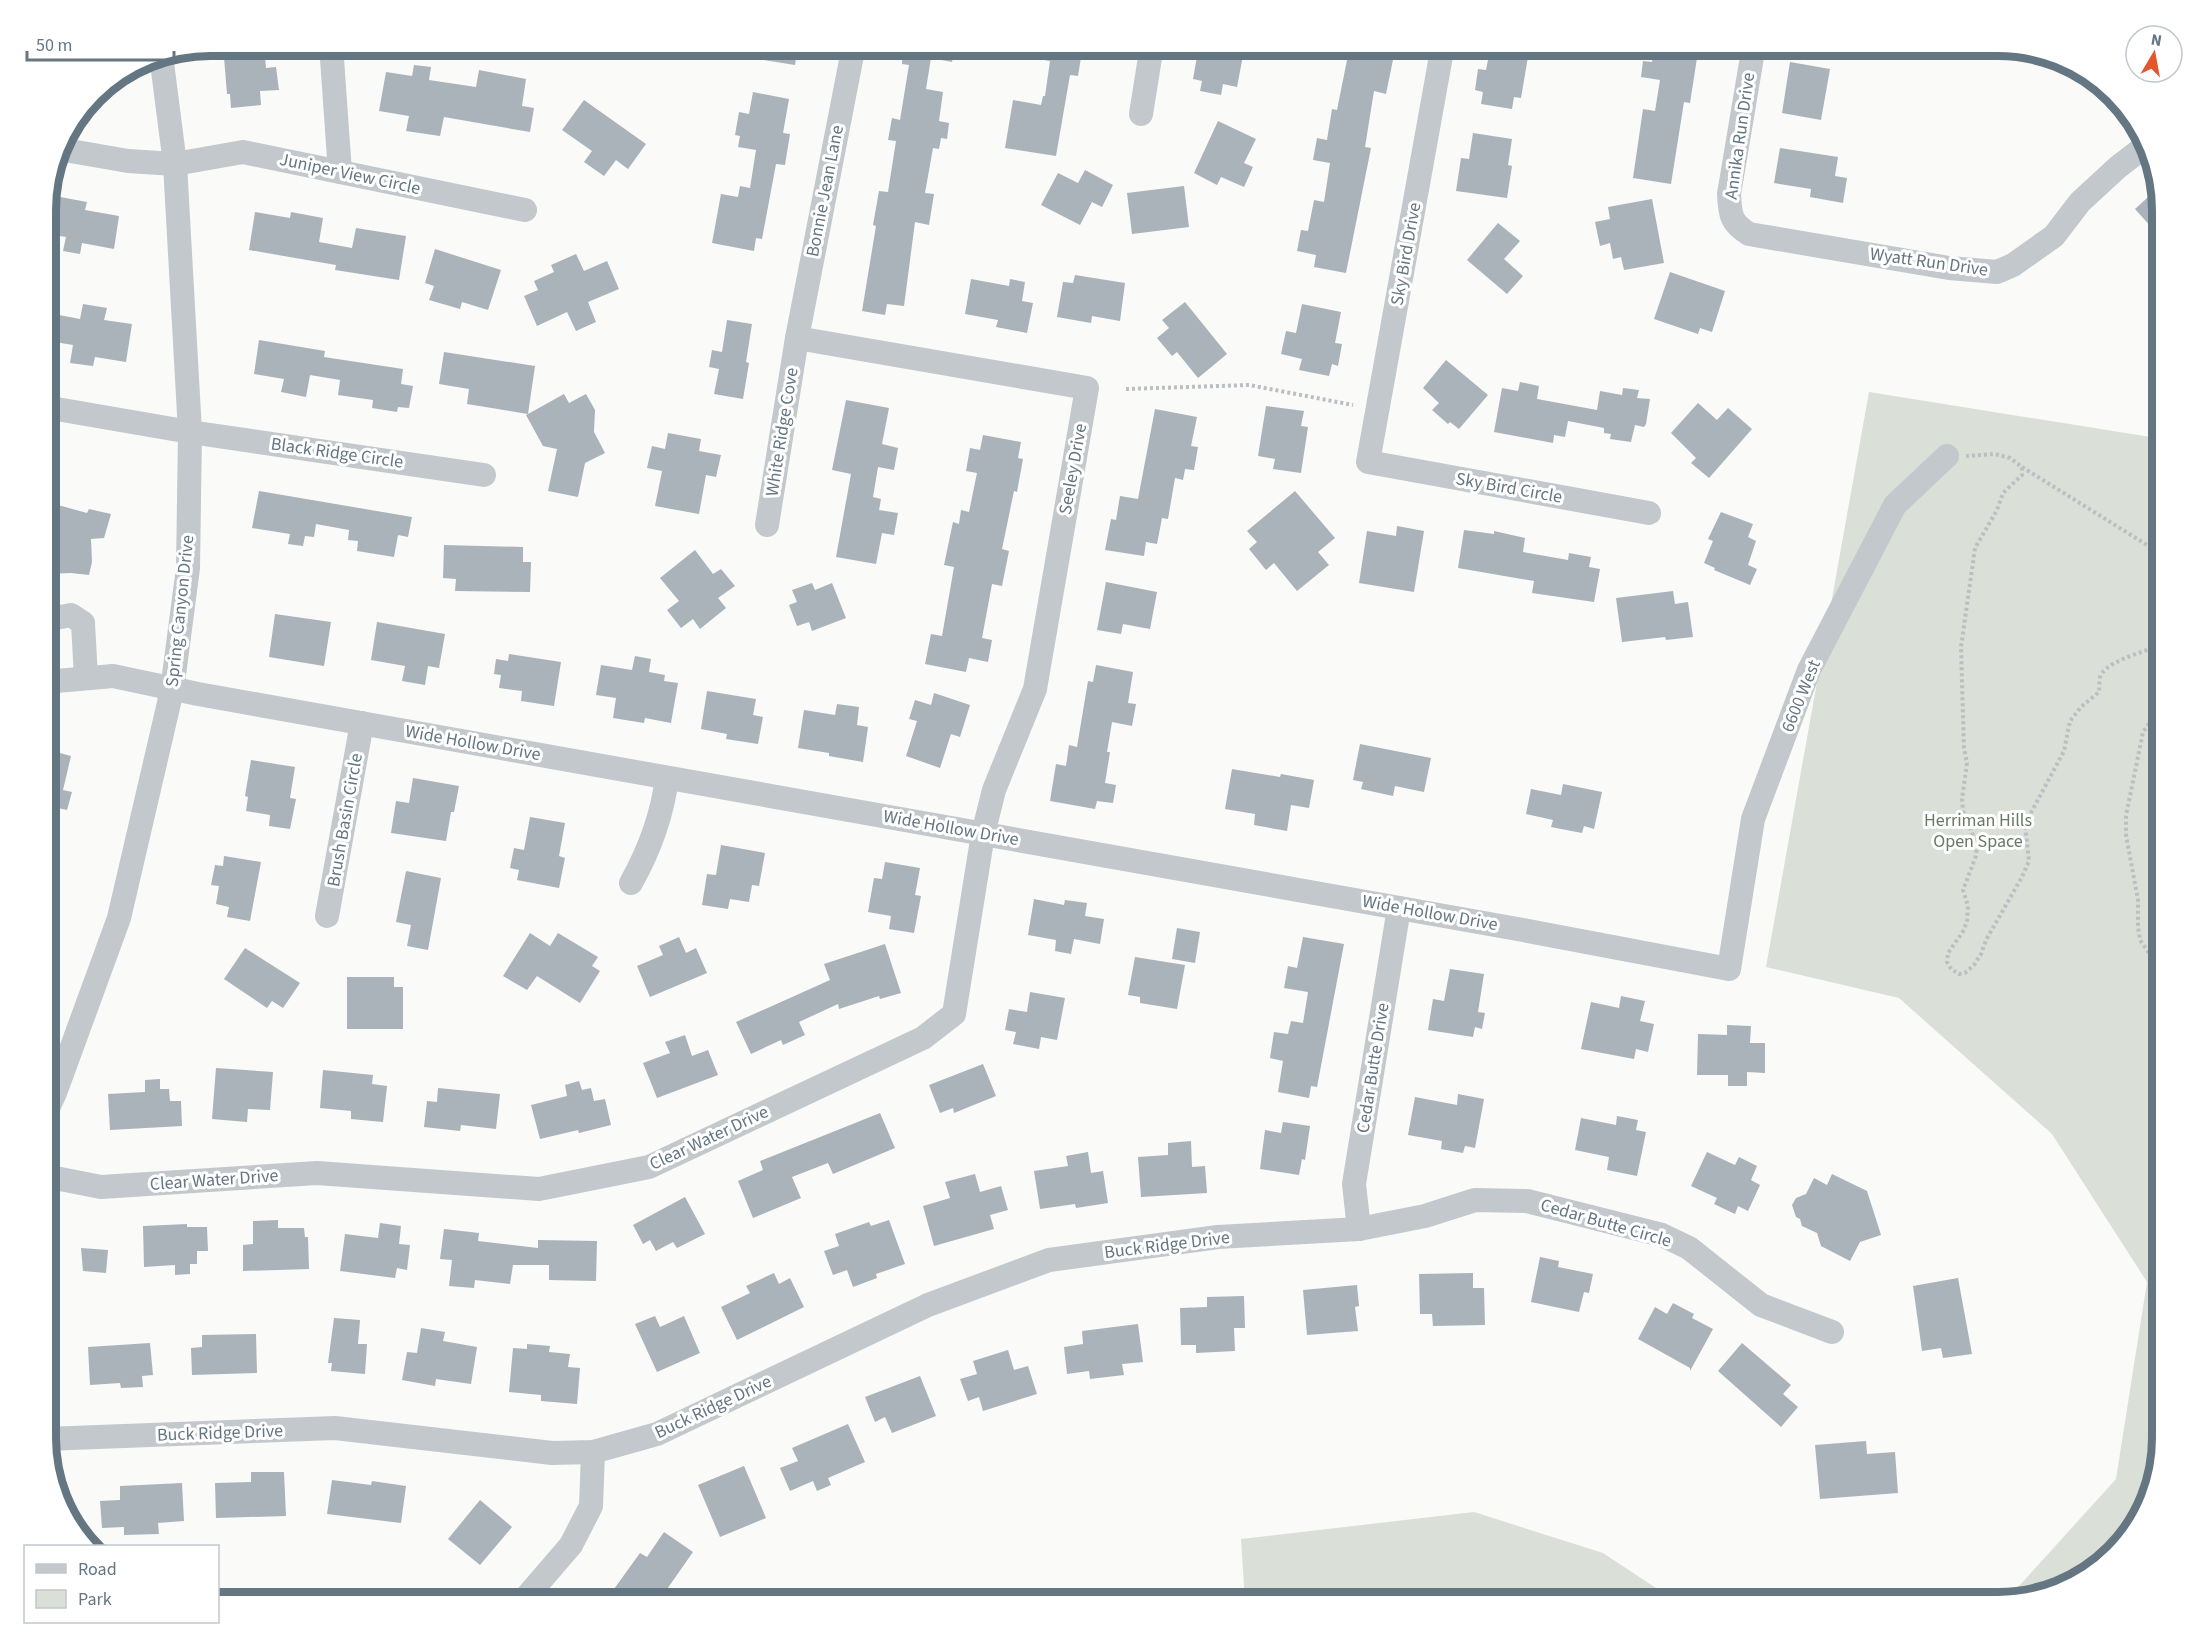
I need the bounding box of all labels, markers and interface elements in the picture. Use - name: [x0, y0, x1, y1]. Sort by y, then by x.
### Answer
- scale bar: [27, 24, 174, 62]
- north arrow: [2124, 24, 2184, 84]
- text: N: [2149, 28, 2164, 52]
- text: 50 m: [36, 33, 72, 58]
- street label: Annika Run Drive: [1719, 71, 1761, 201]
- street label: Bonnie Jean Lane: [800, 123, 850, 259]
- street label: Juniper View Circle: [277, 147, 423, 201]
- street label: Sky Bird Drive: [1385, 200, 1427, 307]
- street label: Wyatt Run Drive: [1868, 241, 1990, 283]
- street label: White Ridge Cove: [759, 366, 805, 498]
- street label: Seeley Drive: [1053, 421, 1093, 517]
- street label: Black Ridge Circle: [269, 431, 405, 475]
- street label: Sky Bird Circle: [1454, 466, 1564, 510]
- street label: Spring Canyon Drive: [160, 534, 200, 688]
- street label: 6600 West: [1775, 656, 1827, 736]
- street label: Wide Hollow Drive: [403, 719, 543, 767]
- street label: Brush Basin Circle: [321, 751, 369, 889]
- street label: Wide Hollow Drive: [881, 804, 1021, 852]
- park label: Herriman Hills Open Space: [1924, 808, 2032, 854]
- street label: Wide Hollow Drive: [1360, 889, 1500, 937]
- street label: Cedar Butte Drive: [1350, 1001, 1396, 1135]
- street label: Clear Water Drive: [645, 1099, 773, 1177]
- street label: Clear Water Drive: [149, 1163, 279, 1197]
- street label: Cedar Butte Circle: [1538, 1192, 1674, 1254]
- street label: Buck Ridge Drive: [1103, 1225, 1231, 1265]
- street label: Buck Ridge Drive: [651, 1369, 775, 1445]
- street label: Buck Ridge Drive: [157, 1418, 284, 1448]
- legend: [24, 1545, 219, 1623]
- text: Road: [78, 1557, 117, 1582]
- text: Park: [78, 1587, 112, 1612]

